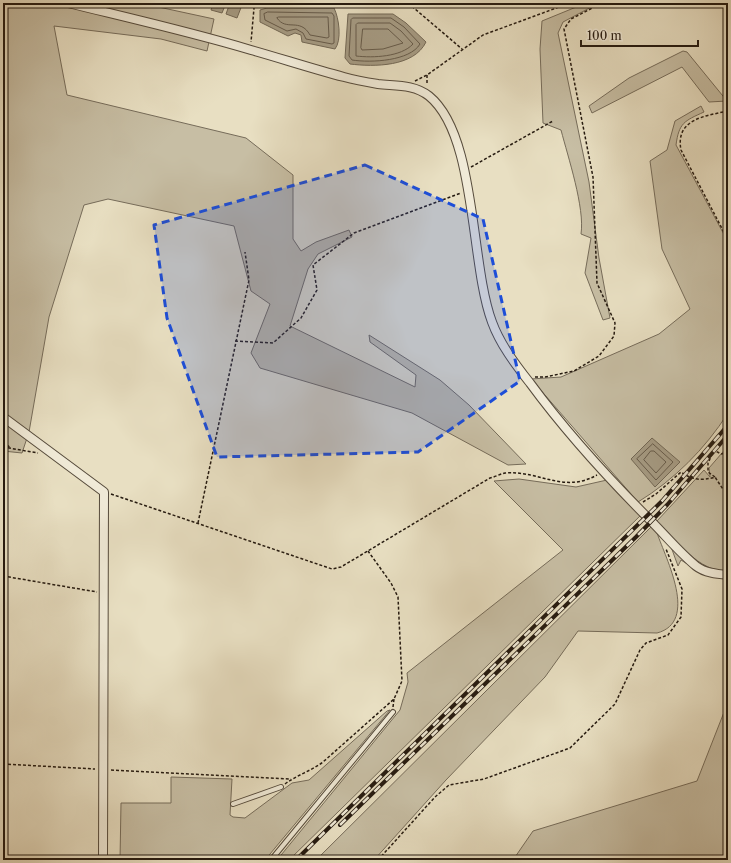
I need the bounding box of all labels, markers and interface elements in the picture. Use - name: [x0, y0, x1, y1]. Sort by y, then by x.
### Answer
- scale bar: [581, 22, 698, 48]
- text: 100 m: [587, 28, 622, 43]

